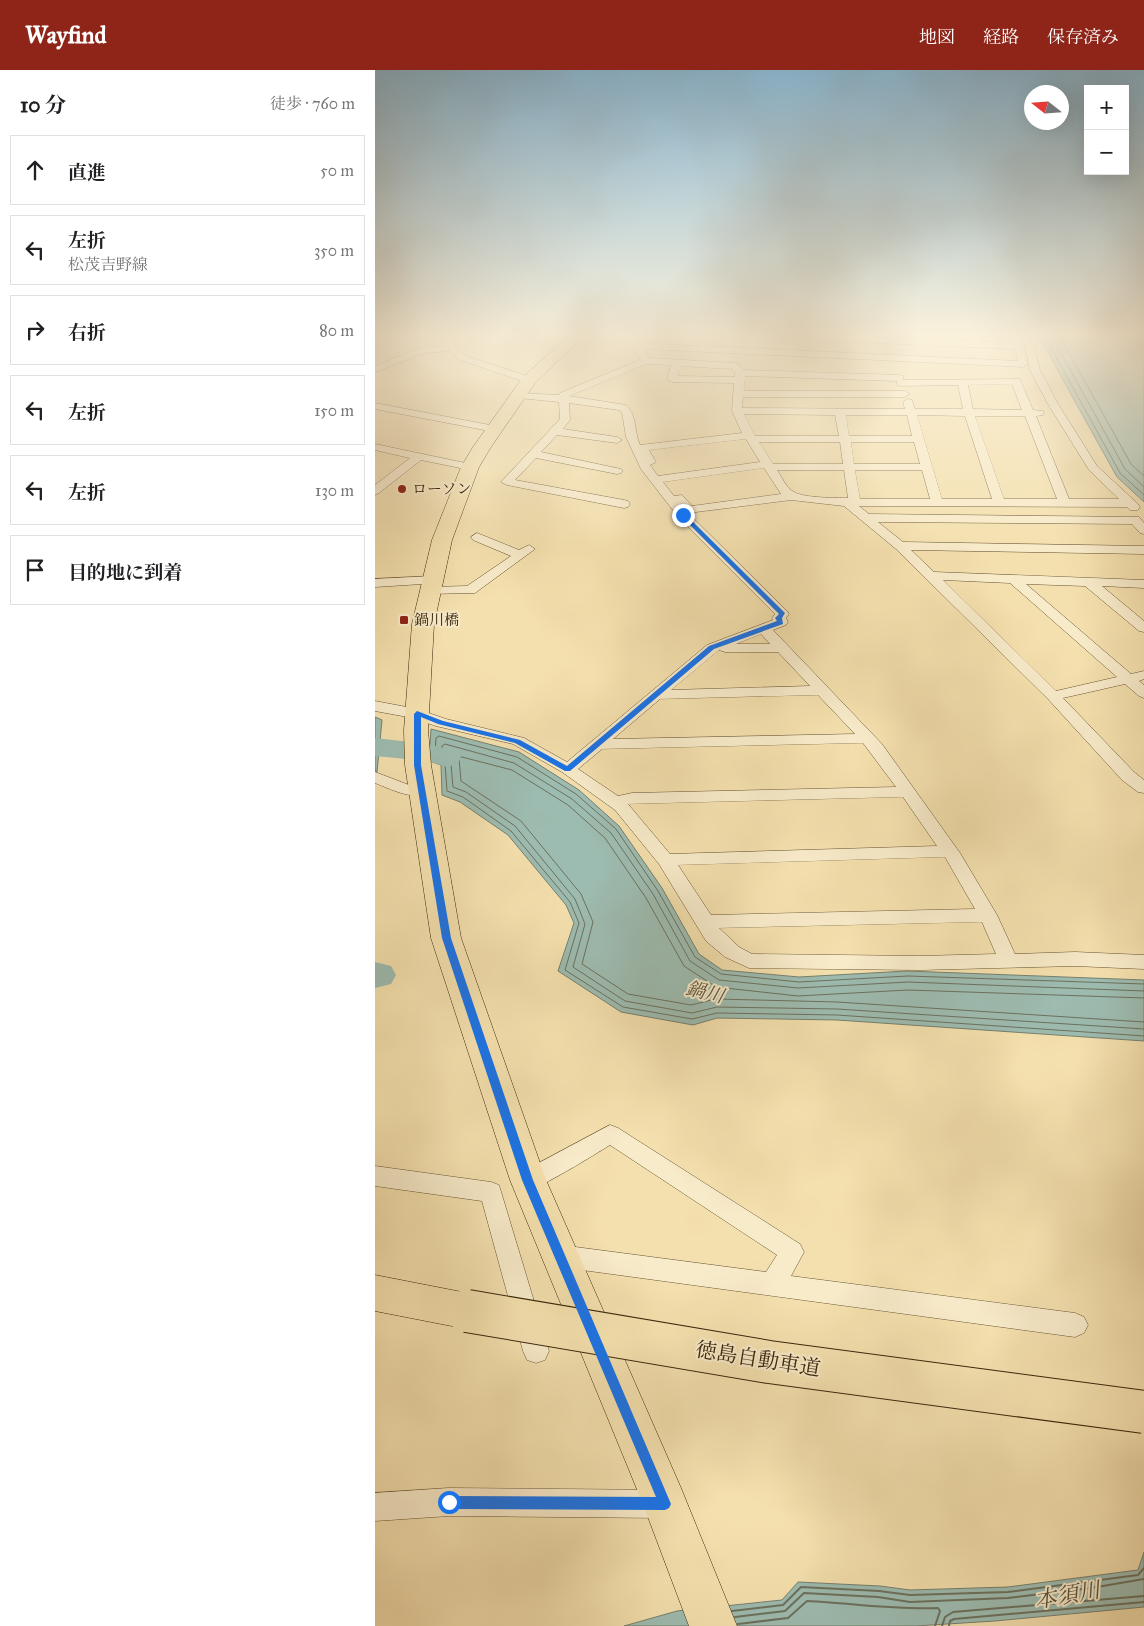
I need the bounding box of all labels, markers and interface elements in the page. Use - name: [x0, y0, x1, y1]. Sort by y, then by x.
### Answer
- text: Wayfind: [25, 20, 107, 50]
- text: 地図: [919, 26, 955, 48]
- text: 経路: [983, 26, 1019, 48]
- text: 保存済み: [1047, 26, 1119, 48]
- north arrow: [1024, 85, 1069, 130]
- map controls: [1084, 85, 1129, 175]
- button: +: [1084, 85, 1129, 130]
- text: 10 分: [20, 92, 66, 118]
- text: 徒歩 · 760 m: [270, 94, 355, 113]
- button: −: [1084, 130, 1129, 175]
- icon: ahead: [21, 156, 49, 184]
- text: 直進: [68, 161, 106, 184]
- text: 50 m: [320, 161, 354, 180]
- text: 左折: [68, 229, 106, 252]
- icon: left: [21, 236, 49, 264]
- text: 350 m: [314, 241, 354, 260]
- text: 松茂吉野線: [68, 255, 148, 274]
- icon: right: [21, 316, 49, 344]
- text: 右折: [68, 321, 106, 344]
- text: 80 m: [319, 321, 354, 340]
- icon: left: [21, 396, 49, 424]
- text: 左折: [68, 401, 106, 424]
- text: 150 m: [314, 401, 354, 420]
- icon: left: [21, 476, 49, 504]
- place label: ローソン: [412, 480, 471, 498]
- text: 左折: [68, 481, 106, 504]
- text: 130 m: [315, 481, 354, 500]
- marker: ローソン: [396, 483, 408, 495]
- route end: [672, 504, 695, 527]
- icon: arrive: [21, 556, 49, 584]
- text: 目的地に到着: [68, 561, 182, 584]
- place label: 鍋川橋: [414, 611, 459, 629]
- marker: 鍋川橋: [398, 614, 410, 626]
- water label: 鍋川: [684, 976, 728, 1008]
- street label: 徳島自動車道: [694, 1336, 822, 1382]
- route start: [438, 1491, 461, 1514]
- water label: 本須川: [1032, 1576, 1104, 1614]

